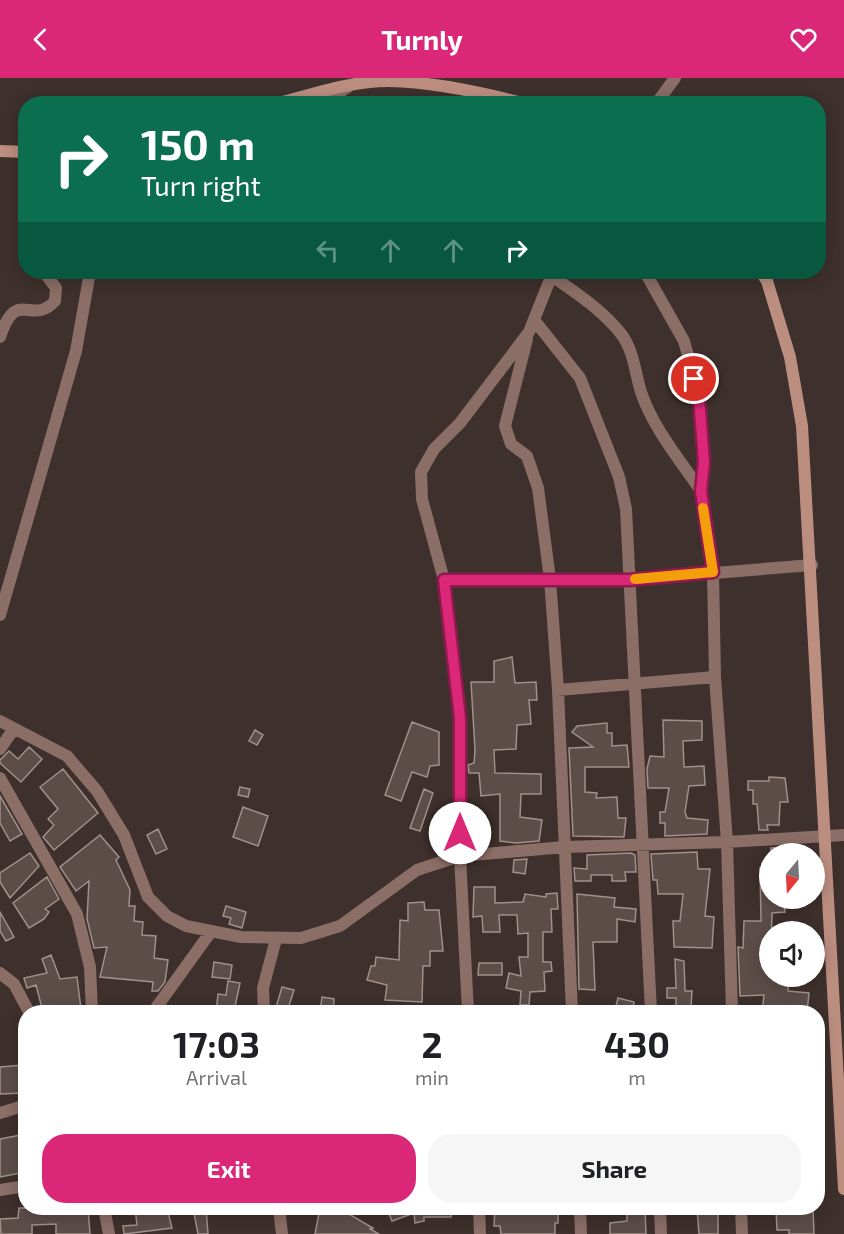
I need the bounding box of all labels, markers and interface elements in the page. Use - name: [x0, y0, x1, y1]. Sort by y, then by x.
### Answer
- icon: back: [24, 23, 57, 56]
- text: Turnly: [381, 23, 463, 55]
- icon: heart: [787, 23, 820, 56]
- text: 150 m: [141, 118, 255, 168]
- icon: right: [42, 120, 120, 198]
- text: Turn right: [141, 169, 261, 201]
- icon: left: [311, 234, 344, 267]
- icon: ahead: [374, 234, 407, 267]
- icon: ahead: [437, 234, 470, 267]
- icon: right: [500, 234, 533, 267]
- pin: [668, 353, 719, 404]
- icon: arrive: [677, 362, 710, 395]
- position arrow: [428, 801, 492, 865]
- north arrow: [759, 843, 825, 909]
- map controls: [759, 843, 825, 987]
- button: sound: [759, 921, 825, 987]
- text: 17:03: [173, 1022, 260, 1065]
- text: 2: [421, 1022, 442, 1065]
- text: 430: [604, 1022, 670, 1065]
- text: Arrival: [186, 1065, 247, 1089]
- text: min: [415, 1065, 449, 1089]
- text: m: [628, 1065, 646, 1089]
- button: Exit: [42, 1134, 416, 1203]
- button: Share: [428, 1134, 801, 1203]

